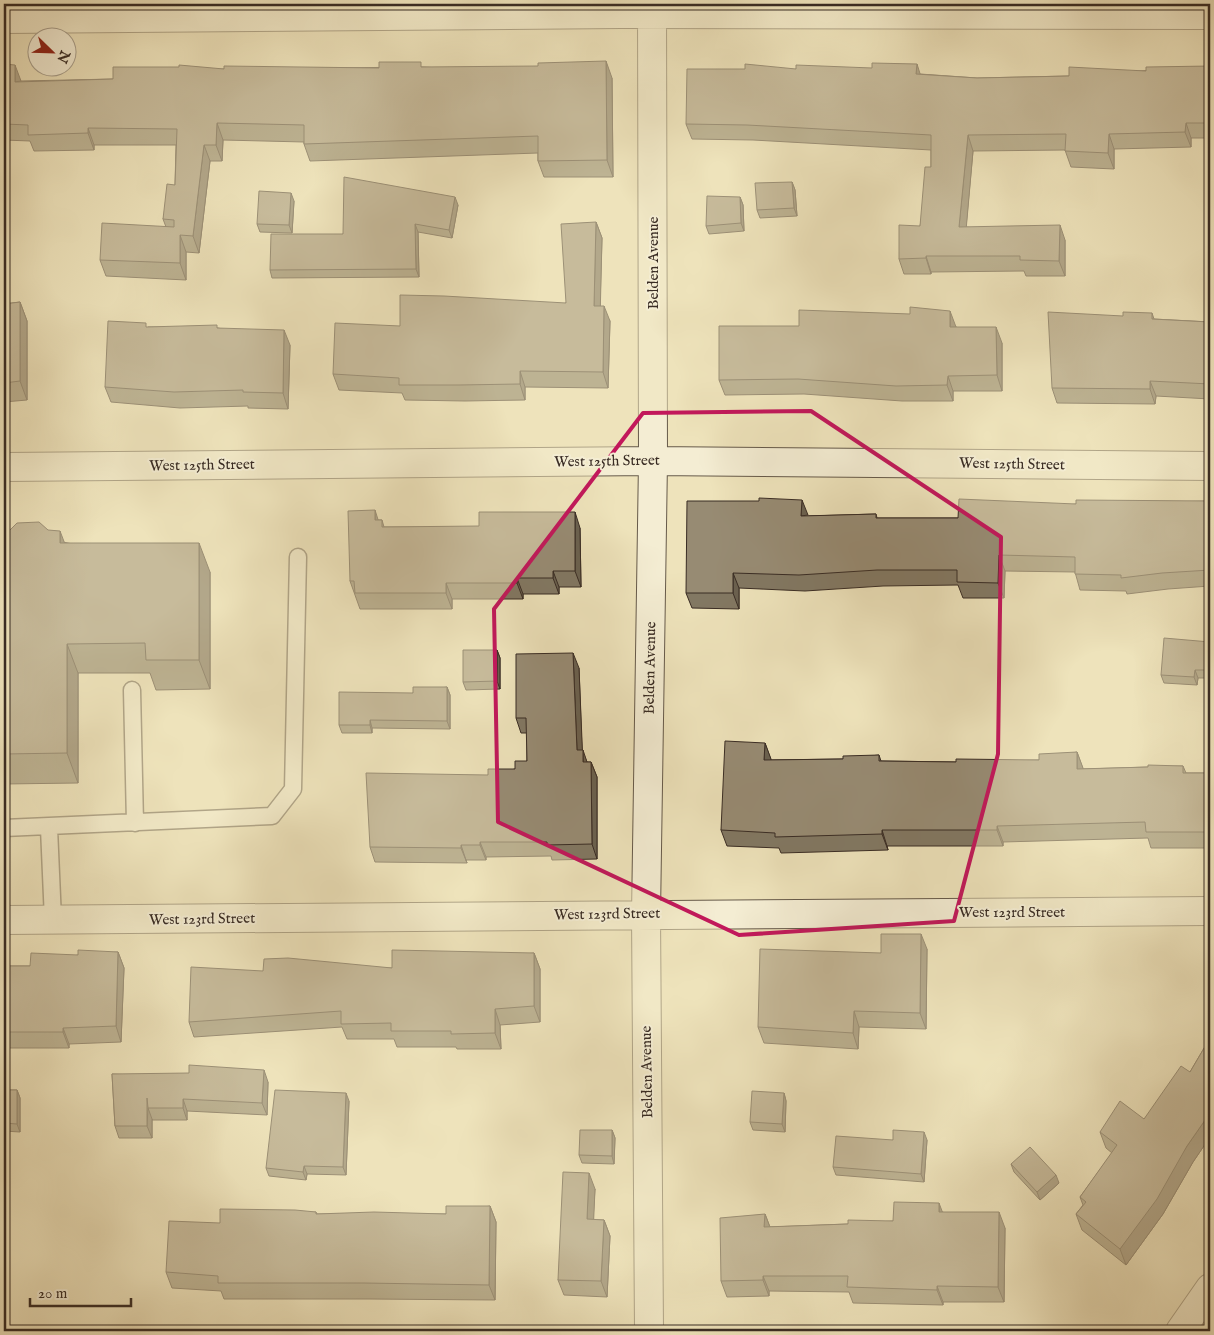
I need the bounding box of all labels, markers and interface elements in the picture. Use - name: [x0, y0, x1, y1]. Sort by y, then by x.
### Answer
- north arrow: [28, 28, 78, 78]
- text: N: [52, 47, 74, 66]
- street label: Belden Avenue: [644, 216, 663, 309]
- street label: West 125th Street: [554, 451, 660, 471]
- street label: West 125th Street: [959, 454, 1065, 474]
- street label: West 125th Street: [149, 455, 255, 475]
- street label: Belden Avenue: [640, 621, 660, 715]
- street label: West 123rd Street: [959, 903, 1065, 922]
- street label: West 123rd Street: [554, 904, 660, 924]
- street label: West 123rd Street: [149, 909, 255, 929]
- street label: Belden Avenue: [637, 1025, 657, 1119]
- scale bar: [30, 1275, 131, 1307]
- text: 20 m: [38, 1284, 68, 1303]

